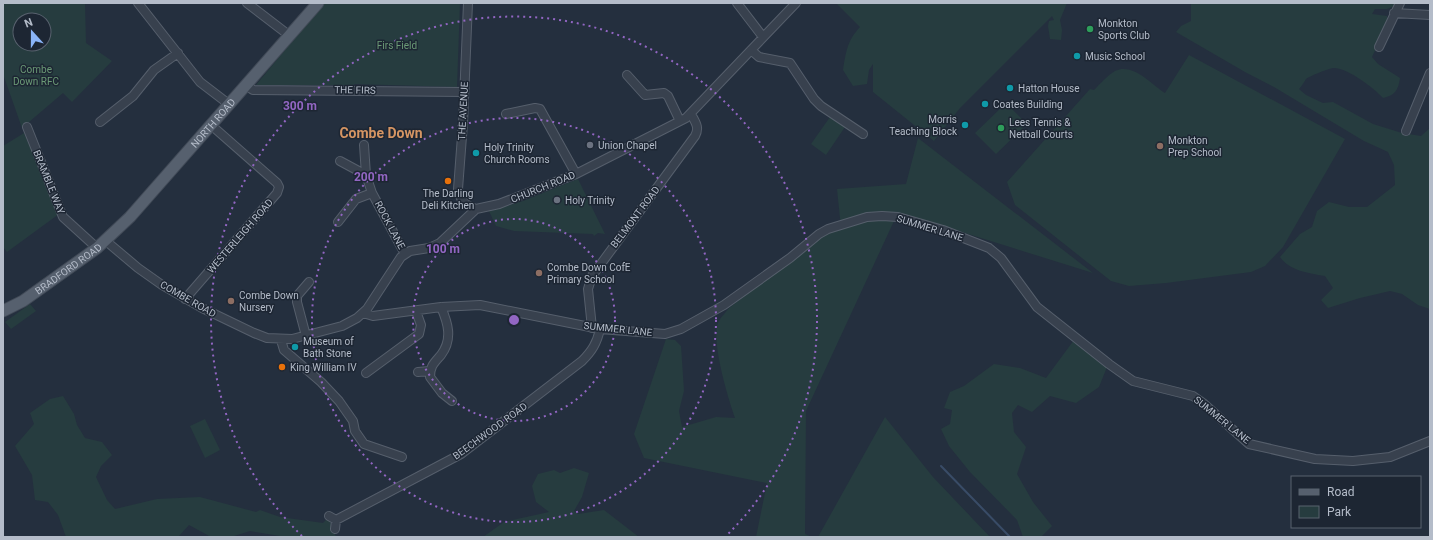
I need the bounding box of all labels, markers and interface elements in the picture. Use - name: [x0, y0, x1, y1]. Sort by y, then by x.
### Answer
- north arrow: [12, 12, 52, 52]
- text: N: [23, 16, 35, 31]
- place label: Monkton Sports Club: [1098, 18, 1150, 41]
- marker: Monkton Sports Club: [1085, 24, 1095, 34]
- park label: Firs Field: [377, 40, 417, 51]
- marker: Music School: [1072, 51, 1082, 61]
- place label: Music School: [1085, 51, 1145, 62]
- park label: Combe Down RFC: [13, 64, 59, 87]
- street label: THE AVENUE: [456, 81, 470, 141]
- marker: Hatton House: [1005, 83, 1015, 93]
- place label: Hatton House: [1018, 83, 1080, 94]
- street label: THE FIRS: [334, 84, 376, 96]
- street label: NORTH ROAD: [188, 96, 237, 150]
- text: 300 m: [283, 99, 317, 113]
- marker: Coates Building: [980, 99, 990, 109]
- place label: Coates Building: [993, 99, 1063, 110]
- place label: Morris Teaching Block: [889, 114, 958, 137]
- place label: Lees Tennis & Netball Courts: [1009, 117, 1073, 140]
- marker: Morris Teaching Block: [960, 120, 970, 130]
- marker: Lees Tennis & Netball Courts: [996, 123, 1006, 133]
- district label: Combe Down: [339, 125, 423, 141]
- place label: Monkton Prep School: [1168, 135, 1222, 158]
- marker: Union Chapel: [585, 140, 595, 150]
- place label: Union Chapel: [598, 140, 657, 151]
- marker: Monkton Prep School: [1155, 141, 1165, 151]
- place label: Holy Trinity Church Rooms: [484, 142, 550, 165]
- street label: BRAMBLE WAY: [31, 148, 67, 216]
- marker: Holy Trinity Church Rooms: [471, 148, 481, 158]
- street label: CHURCH ROAD: [509, 169, 577, 205]
- text: 200 m: [354, 170, 388, 184]
- marker: The Darling Deli Kitchen: [443, 176, 453, 186]
- street label: BELMONT ROAD: [608, 184, 662, 250]
- place label: The Darling Deli Kitchen: [422, 188, 474, 211]
- marker: Holy Trinity: [552, 195, 562, 205]
- place label: Holy Trinity: [565, 195, 615, 206]
- street label: WESTERLEIGH ROAD: [205, 197, 275, 275]
- street label: ROCK LANE: [373, 199, 407, 251]
- street label: SUMMER LANE: [895, 213, 965, 243]
- street label: BRADFORD ROAD: [33, 241, 104, 296]
- text: 100 m: [426, 242, 460, 256]
- place label: Combe Down CofE Primary School: [547, 262, 631, 285]
- marker: Combe Down CofE Primary School: [534, 268, 544, 278]
- street label: COMBE ROAD: [158, 279, 218, 319]
- place label: Combe Down Nursery: [239, 290, 299, 313]
- marker: Combe Down Nursery: [226, 296, 236, 306]
- centre of rings: [507, 313, 521, 327]
- street label: SUMMER LANE: [583, 320, 653, 338]
- place label: Museum of Bath Stone: [303, 336, 354, 359]
- marker: Museum of Bath Stone: [290, 342, 300, 352]
- marker: King William IV: [277, 362, 287, 372]
- place label: King William IV: [290, 362, 357, 373]
- street label: SUMMER LANE: [1192, 394, 1253, 446]
- street label: BEECHWOOD ROAD: [451, 400, 529, 462]
- legend: [1291, 476, 1421, 528]
- text: Road: [1327, 485, 1355, 499]
- text: Park: [1327, 505, 1352, 519]

